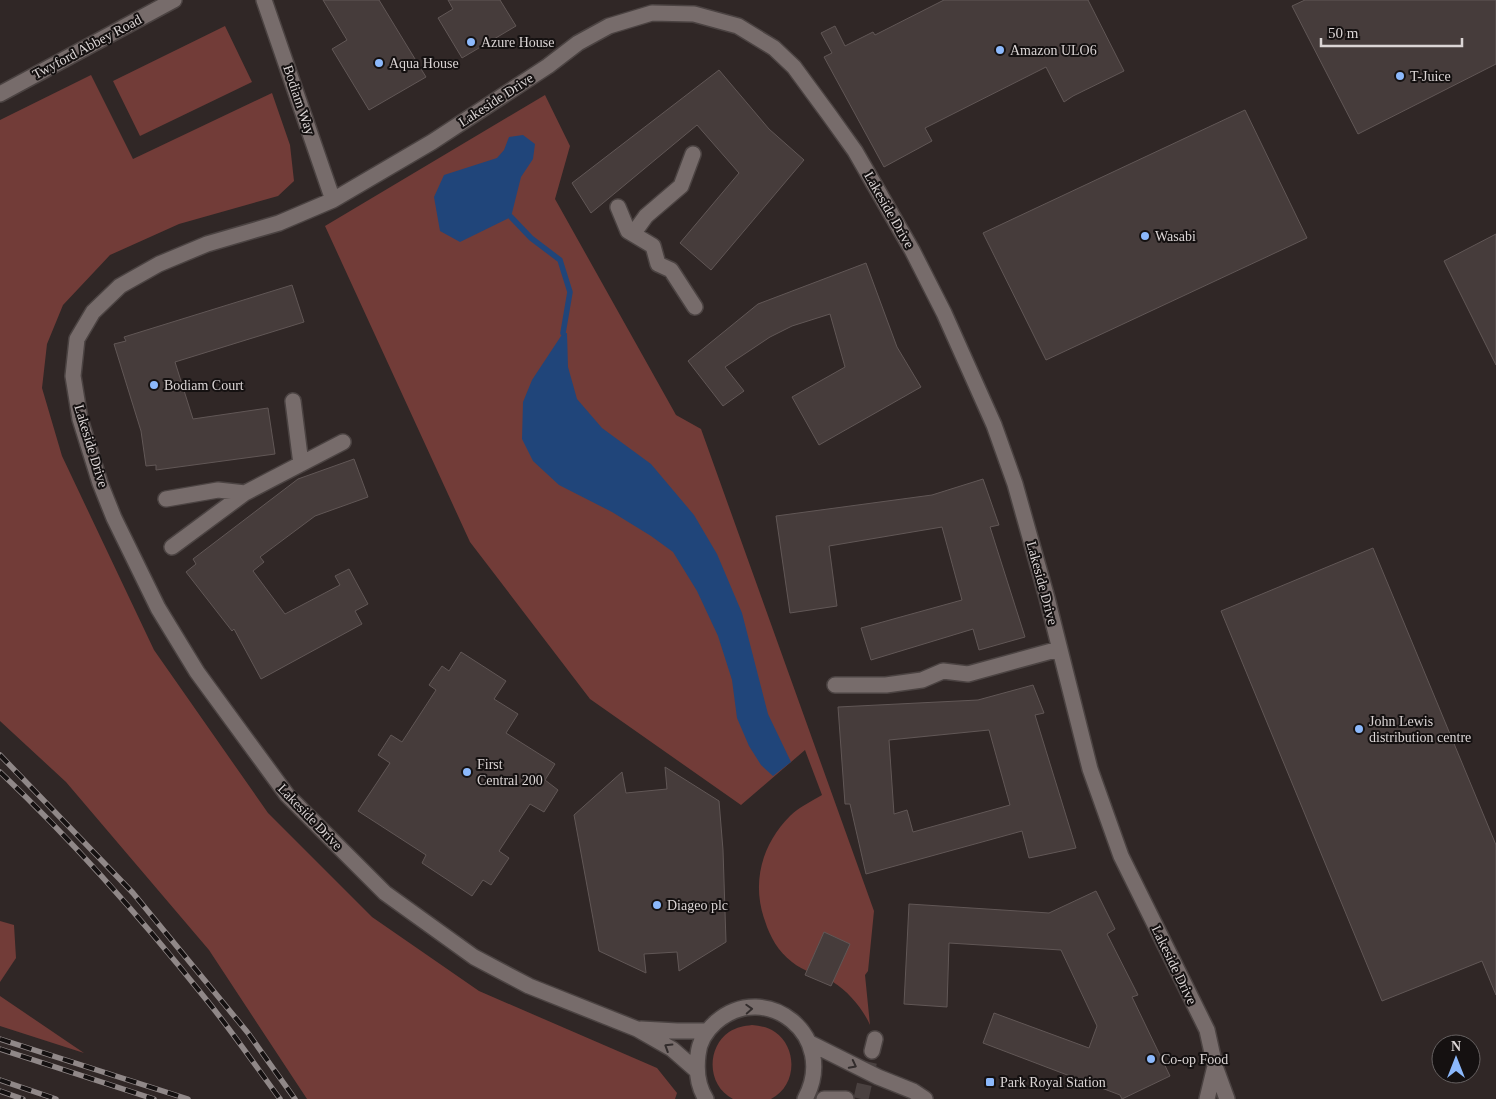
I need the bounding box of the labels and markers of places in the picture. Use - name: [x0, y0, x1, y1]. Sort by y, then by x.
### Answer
- place label: Azure House: [481, 35, 554, 50]
- marker: Azure House: [465, 36, 477, 48]
- place label: Amazon ULO6: [1010, 43, 1097, 58]
- marker: Amazon ULO6: [994, 44, 1006, 56]
- place label: Aqua House: [389, 56, 459, 71]
- marker: Aqua House: [373, 57, 385, 69]
- place label: T-Juice: [1410, 69, 1451, 84]
- marker: T-Juice: [1394, 70, 1406, 82]
- place label: Wasabi: [1155, 229, 1196, 244]
- marker: Wasabi: [1139, 230, 1151, 242]
- place label: Bodiam Court: [164, 378, 244, 393]
- marker: Bodiam Court: [148, 379, 160, 391]
- place label: John Lewis distribution centre: [1369, 714, 1471, 745]
- marker: John Lewis distribution centre: [1353, 723, 1365, 735]
- place label: First Central 200: [477, 757, 543, 788]
- marker: First Central 200: [461, 766, 473, 778]
- place label: Diageo plc: [667, 898, 728, 913]
- marker: Diageo plc: [651, 899, 663, 911]
- place label: Co-op Food: [1161, 1052, 1228, 1067]
- marker: Co-op Food: [1145, 1053, 1157, 1065]
- place label: Park Royal Station: [1000, 1075, 1106, 1090]
- marker: Park Royal Station: [984, 1076, 996, 1088]

